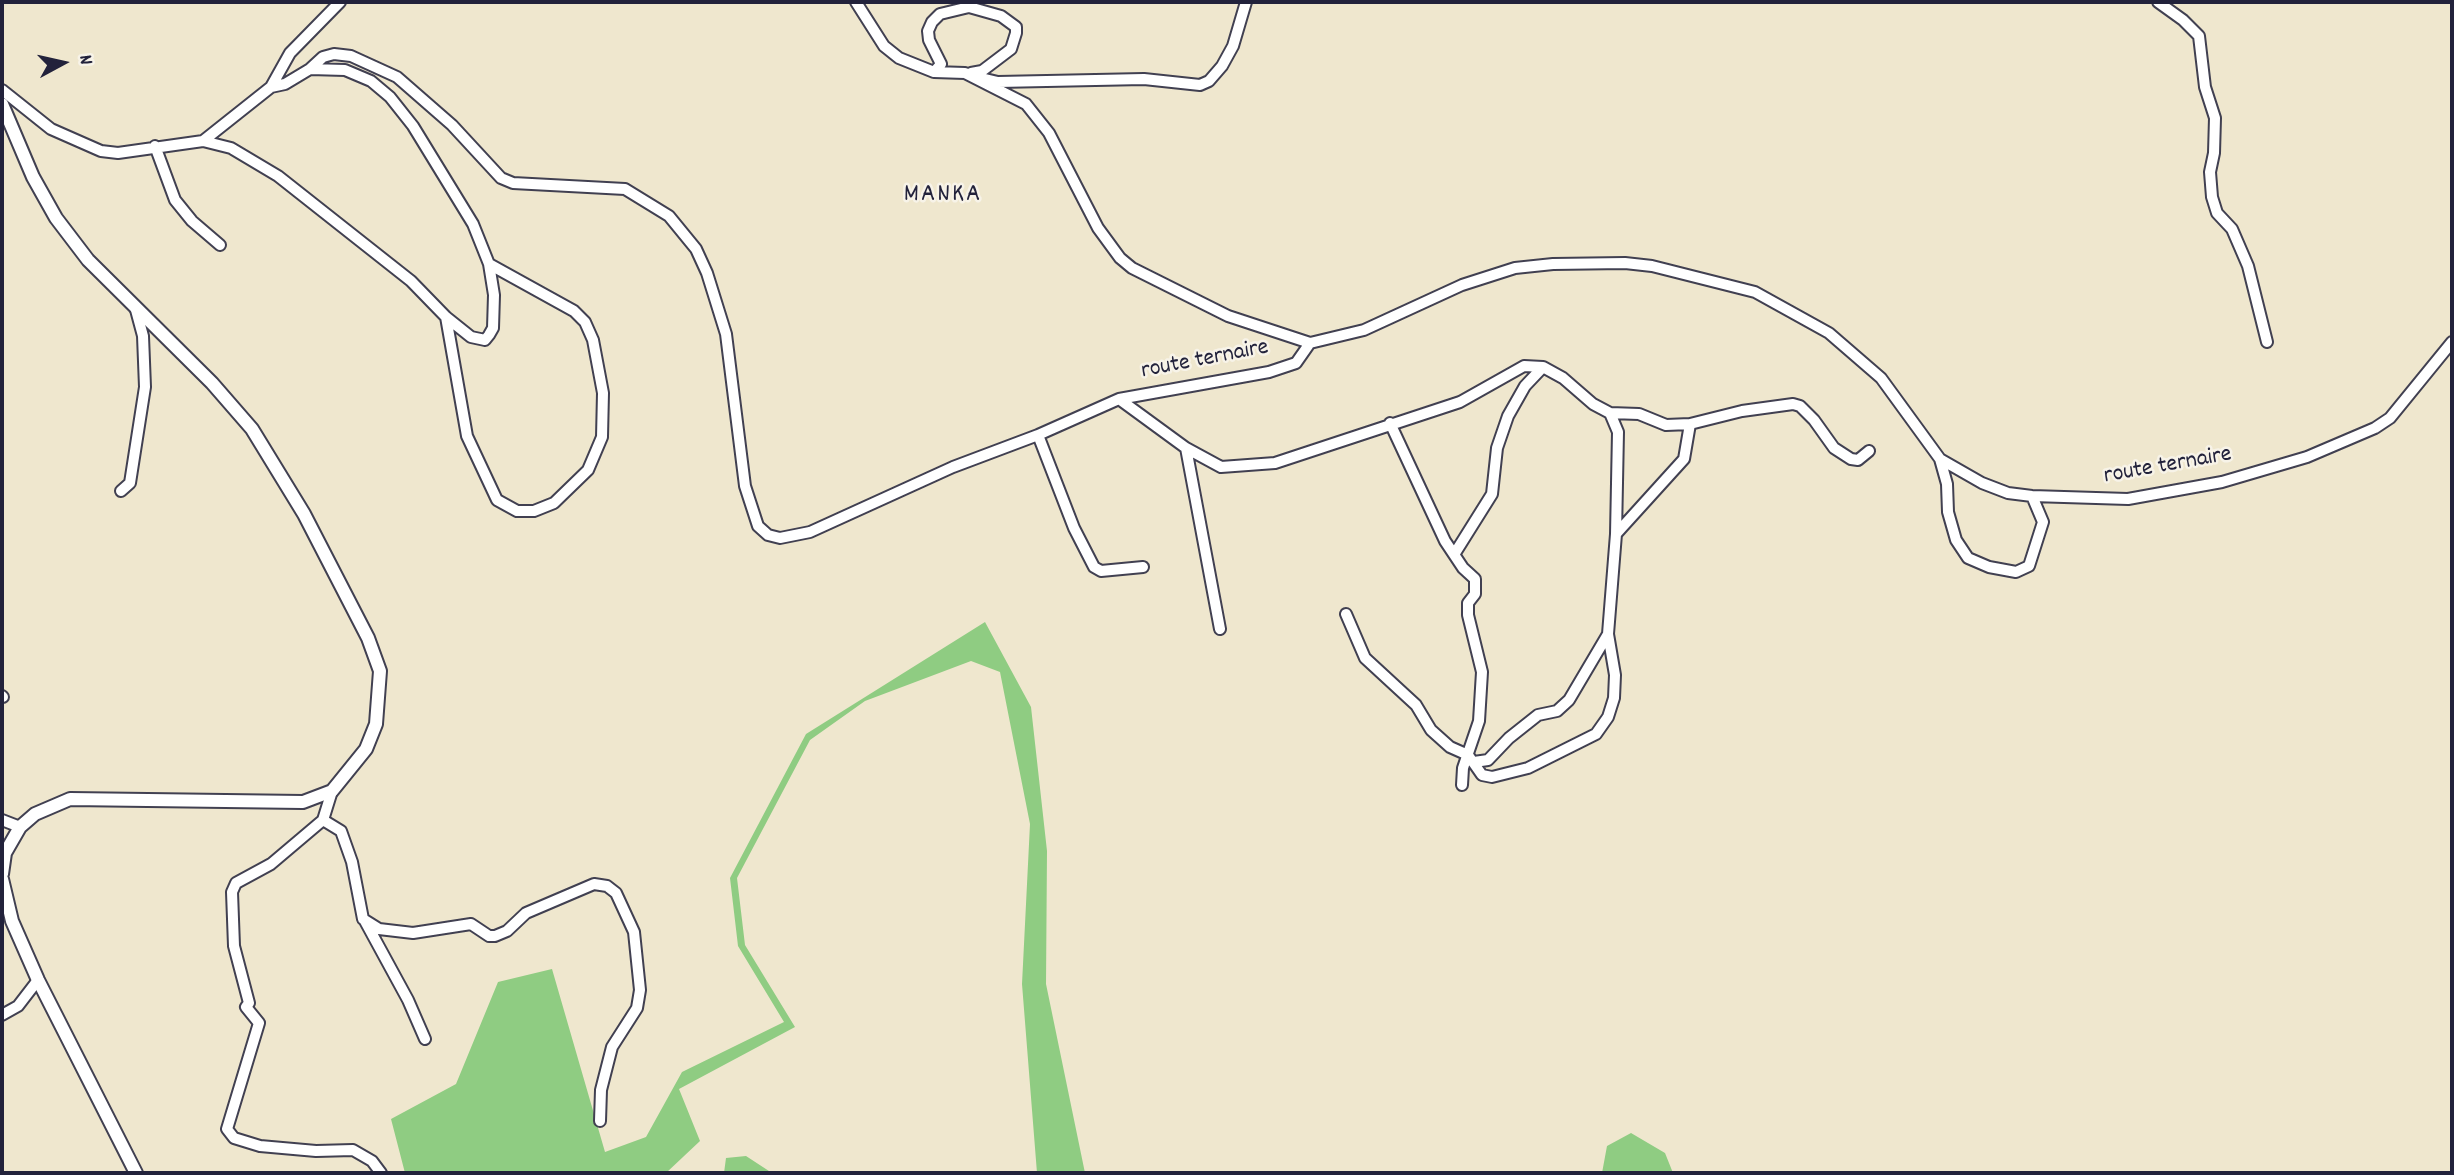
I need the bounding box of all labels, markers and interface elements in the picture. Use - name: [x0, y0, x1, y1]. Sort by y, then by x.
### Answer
- north arrow: [28, 28, 98, 98]
- text: N: [70, 53, 98, 67]
- district label: MANKA: [904, 180, 982, 212]
- street label: route ternaire: [1139, 335, 1271, 387]
- street label: route ternaire: [2102, 442, 2234, 492]

